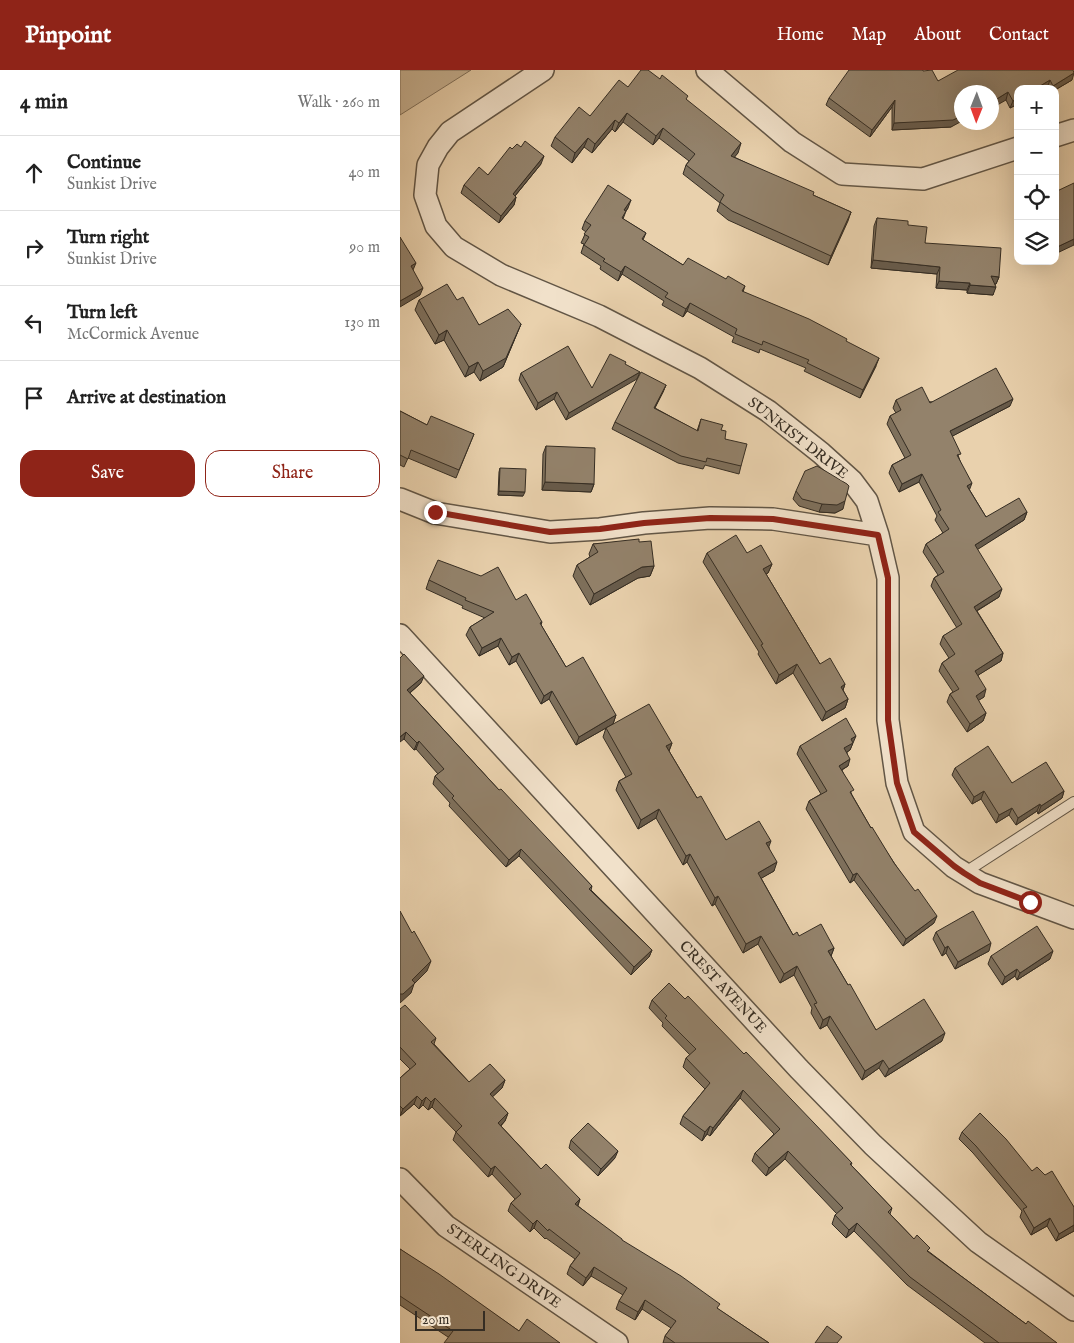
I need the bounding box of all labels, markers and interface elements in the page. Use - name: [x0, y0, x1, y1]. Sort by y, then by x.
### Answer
- text: Pinpoint: [25, 20, 111, 51]
- text: Home: [777, 24, 824, 47]
- text: Map: [852, 24, 886, 47]
- text: About: [914, 24, 961, 47]
- text: Contact: [989, 24, 1049, 47]
- north arrow: [954, 85, 999, 130]
- map controls: [1014, 85, 1059, 265]
- button: +: [1014, 85, 1059, 130]
- text: 4 min: [20, 89, 68, 116]
- text: Walk · 260 m: [297, 93, 380, 113]
- button: −: [1014, 130, 1059, 175]
- text: Continue: [67, 151, 141, 175]
- icon: ahead: [20, 159, 48, 187]
- text: 40 m: [348, 163, 380, 183]
- text: Sunkist Drive: [67, 175, 157, 195]
- button: locate: [1014, 175, 1059, 220]
- button: layers: [1014, 220, 1059, 265]
- text: Turn right: [67, 226, 149, 250]
- icon: right: [20, 234, 48, 262]
- text: 90 m: [349, 238, 380, 258]
- text: Sunkist Drive: [67, 250, 157, 270]
- text: Turn left: [67, 301, 138, 325]
- icon: left: [20, 309, 48, 337]
- text: 130 m: [344, 313, 380, 333]
- text: McCormick Avenue: [67, 325, 199, 345]
- icon: arrive: [20, 384, 48, 412]
- text: Arrive at destination: [67, 386, 226, 410]
- street label: SUNKIST DRIVE: [744, 393, 852, 483]
- button: Save: [20, 450, 195, 497]
- button: Share: [205, 450, 380, 497]
- route end: [424, 501, 447, 524]
- route start: [1019, 891, 1042, 914]
- street label: CREST AVENUE: [675, 937, 771, 1037]
- street label: STERLING DRIVE: [443, 1219, 565, 1313]
- scale bar: [415, 1308, 485, 1331]
- text: 20 m: [422, 1311, 449, 1329]

